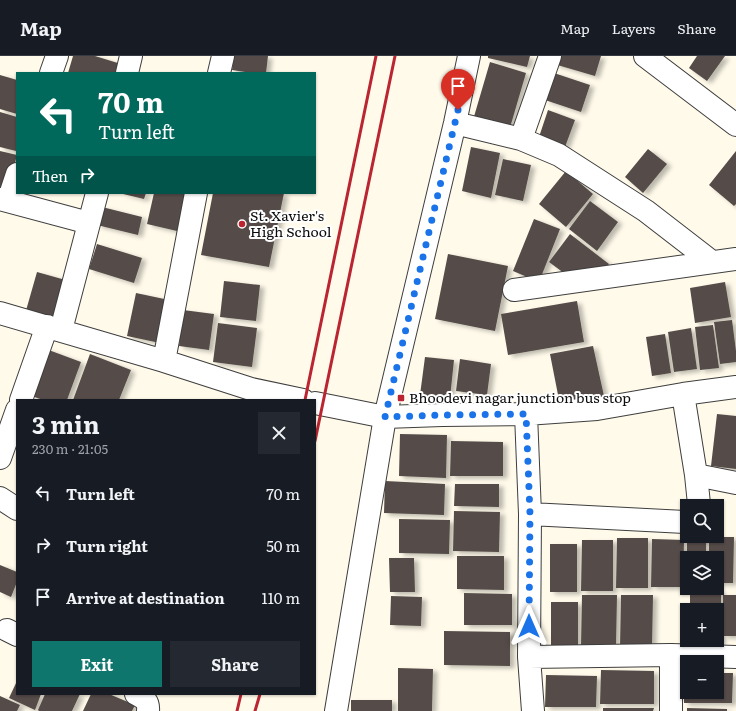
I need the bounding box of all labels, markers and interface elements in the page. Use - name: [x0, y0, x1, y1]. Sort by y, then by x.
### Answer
- text: Map: [20, 14, 62, 42]
- text: Map: [560, 18, 590, 38]
- text: Layers: [612, 18, 655, 38]
- text: Share: [677, 18, 716, 38]
- pin: [441, 69, 475, 110]
- icon: arrive: [447, 75, 469, 97]
- text: 70 m: [98, 80, 164, 122]
- icon: left: [32, 88, 84, 140]
- text: Turn left: [98, 118, 175, 145]
- text: Then: [32, 164, 68, 187]
- icon: right: [76, 164, 98, 186]
- place label: St. Xavier's High School: [250, 205, 332, 241]
- marker: St. Xavier's High School: [237, 219, 247, 229]
- place label: Bhoodevi nagar junction bus stop: [409, 387, 631, 407]
- marker: Bhoodevi nagar junction bus stop: [396, 393, 406, 403]
- text: 3 min: [32, 406, 100, 441]
- button: close: [258, 412, 300, 454]
- text: 230 m · 21:05: [32, 439, 108, 458]
- icon: left: [32, 482, 54, 504]
- text: Turn left: [66, 482, 135, 505]
- text: 70 m: [266, 482, 300, 505]
- map controls: [680, 499, 724, 699]
- button: search: [680, 499, 724, 543]
- icon: right: [32, 534, 54, 556]
- text: Turn right: [66, 534, 148, 557]
- text: 50 m: [266, 534, 300, 557]
- button: layers: [680, 551, 724, 595]
- icon: arrive: [32, 586, 54, 608]
- text: Arrive at destination: [66, 586, 225, 609]
- text: 110 m: [262, 586, 300, 609]
- button: +: [680, 603, 724, 647]
- position arrow: [508, 605, 550, 647]
- button: Exit: [32, 641, 162, 687]
- button: Share: [170, 641, 300, 687]
- button: −: [680, 655, 724, 699]

